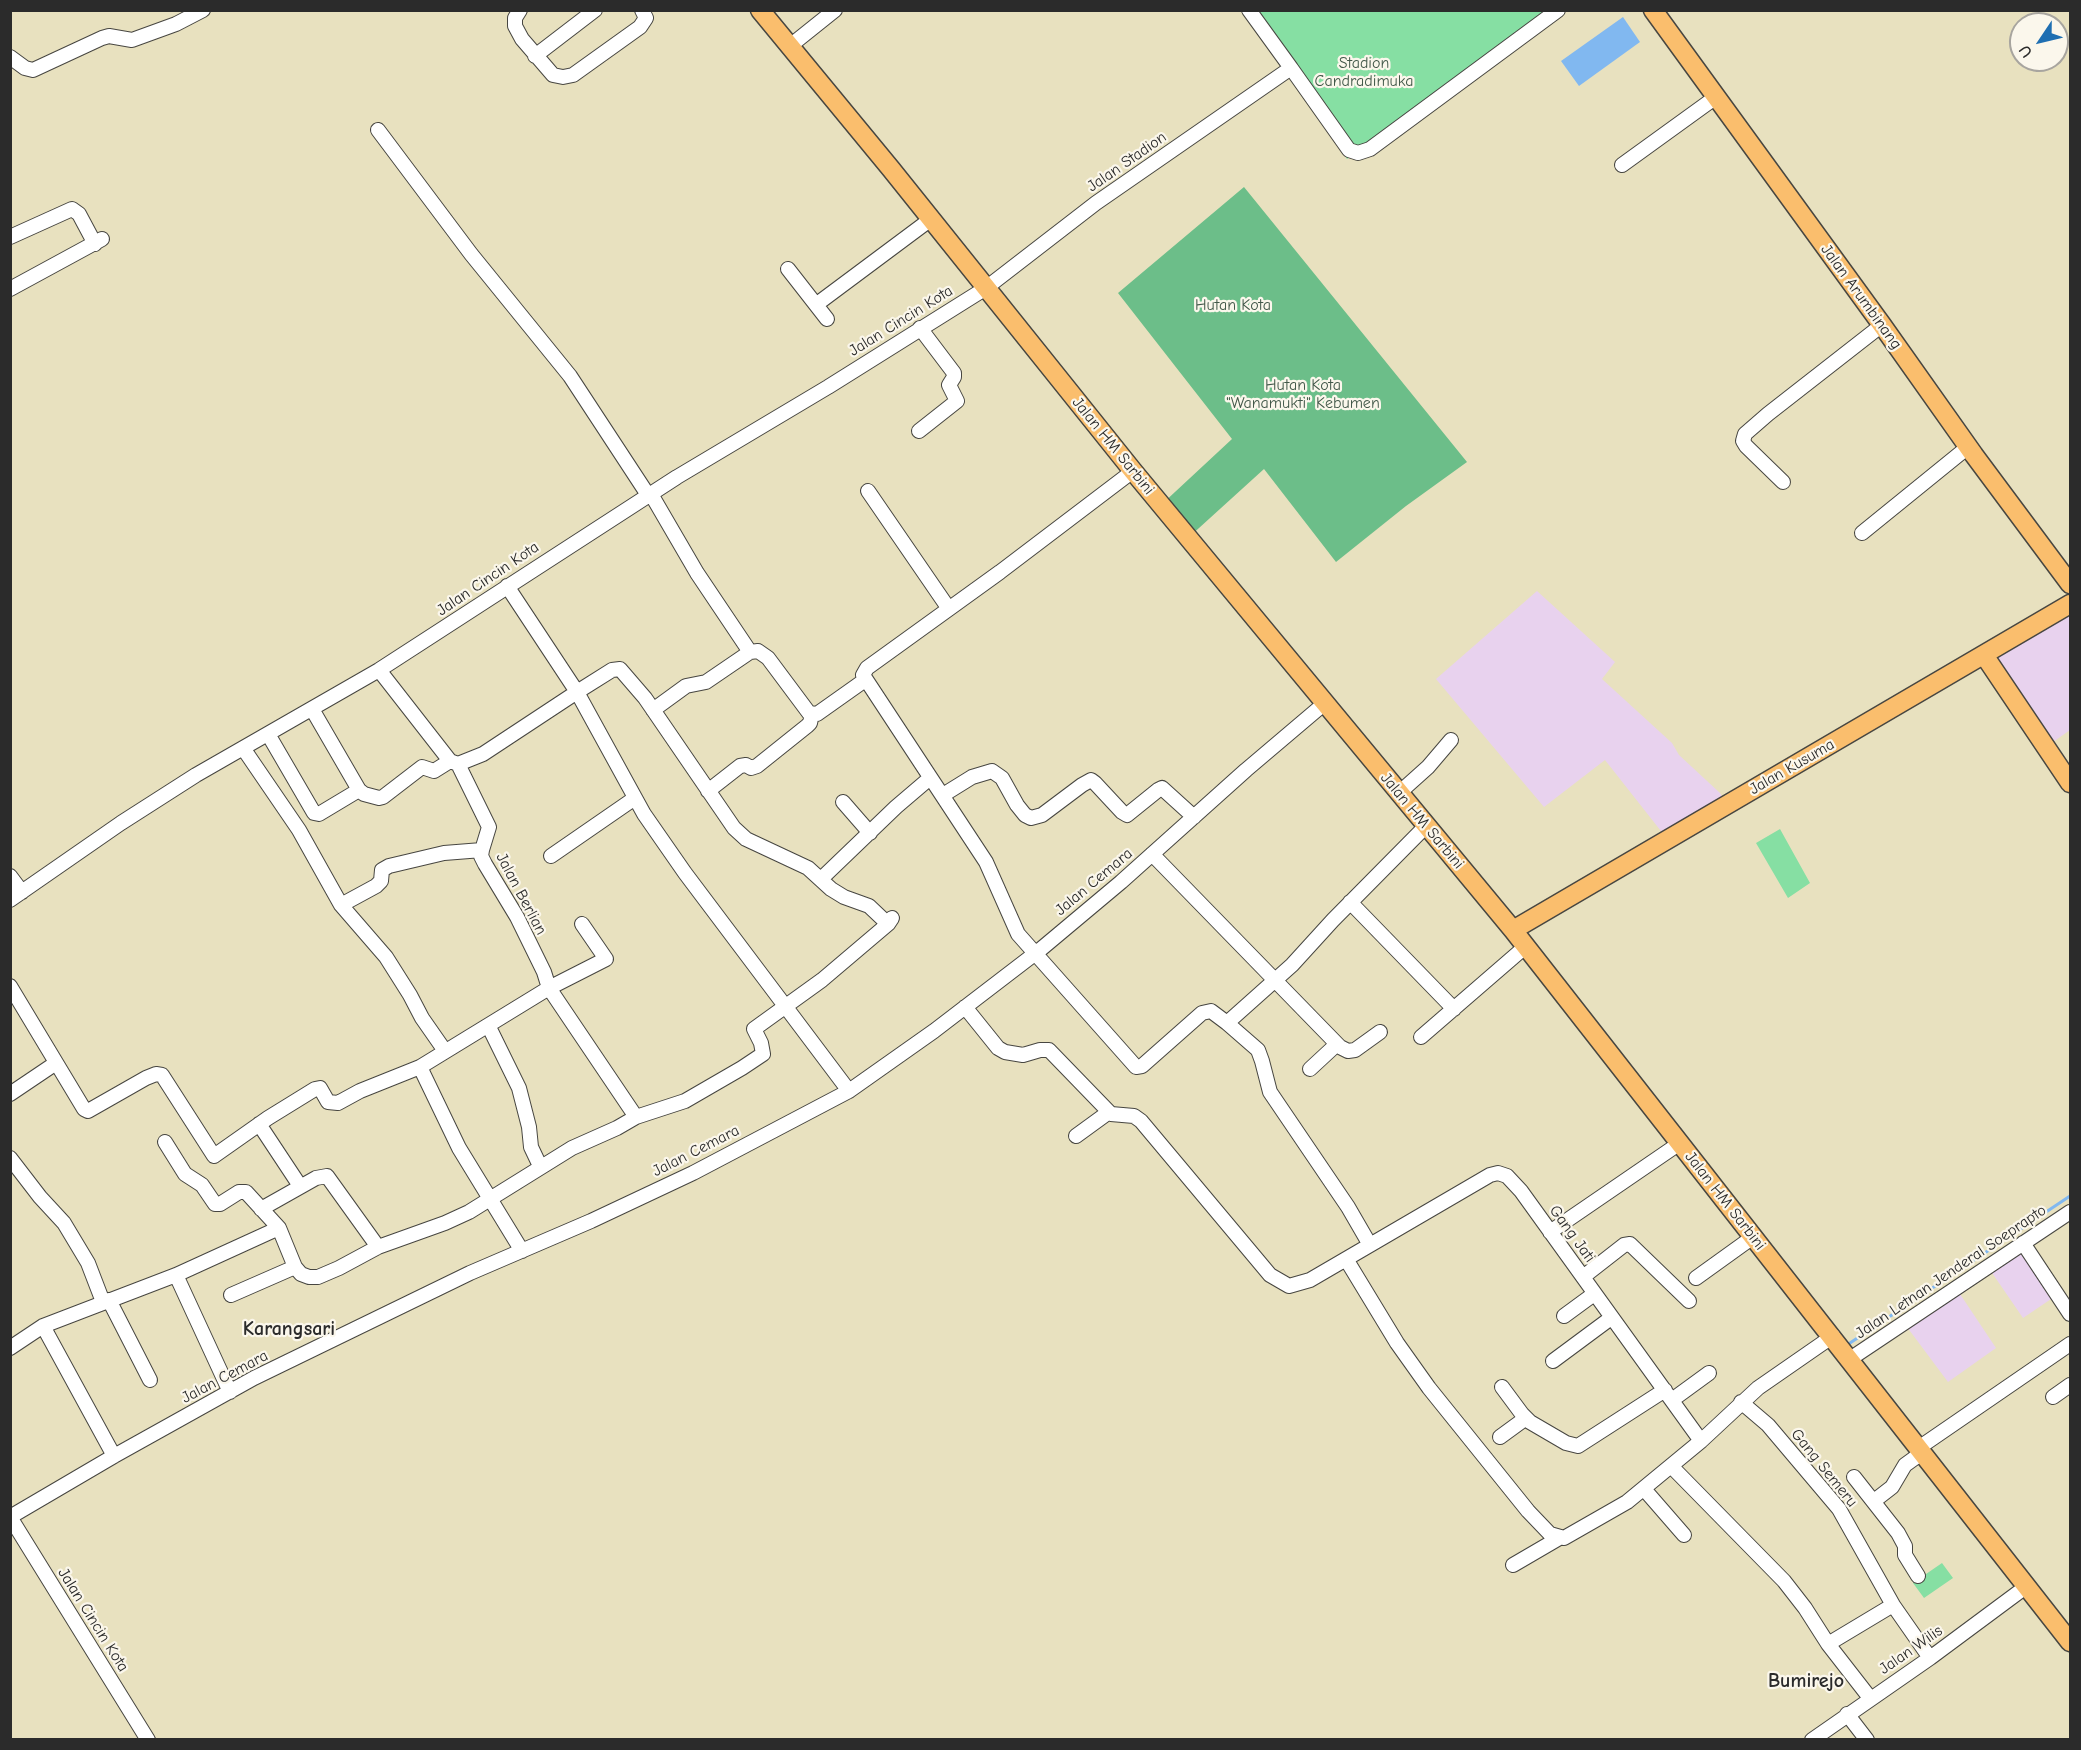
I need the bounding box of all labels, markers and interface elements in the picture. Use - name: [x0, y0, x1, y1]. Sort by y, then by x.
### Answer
- north arrow: [2009, 12, 2069, 72]
- text: U: [2015, 42, 2036, 61]
- park label: Stadion Candradimuka: [1315, 53, 1413, 91]
- street label: Jalan Stadion: [1084, 128, 1170, 196]
- street label: Jalan Arumbinang: [1816, 241, 1906, 353]
- street label: Jalan Cincin Kota: [845, 281, 957, 361]
- park label: Hutan Kota: [1195, 295, 1271, 315]
- park label: Hutan Kota "Wanamukti" Kebumen: [1226, 375, 1380, 413]
- street label: Jalan HM Sarbini: [1068, 393, 1158, 499]
- street label: Jalan Cincin Kota: [433, 538, 543, 620]
- street label: Jalan Kusuma: [1746, 735, 1838, 799]
- street label: Jalan HM Sarbini: [1376, 769, 1468, 873]
- street label: Jalan Cemara: [1051, 844, 1137, 920]
- street label: Jalan Berlian: [491, 850, 551, 938]
- street label: Jalan Cemara: [649, 1121, 743, 1181]
- street label: Jalan HM Sarbini: [1681, 1148, 1769, 1254]
- street label: Jalan Letnan Jenderal Soeprapto: [1852, 1201, 2050, 1343]
- street label: Gang Jati: [1545, 1202, 1599, 1266]
- district label: Karangsari: [243, 1317, 335, 1341]
- street label: Jalan Cemara: [178, 1346, 272, 1408]
- street label: Gang Semeru: [1787, 1425, 1861, 1511]
- street label: Jalan Cincin Kota: [53, 1564, 133, 1676]
- street label: Jalan Wilis: [1876, 1621, 1946, 1679]
- district label: Bumirejo: [1768, 1669, 1844, 1693]

